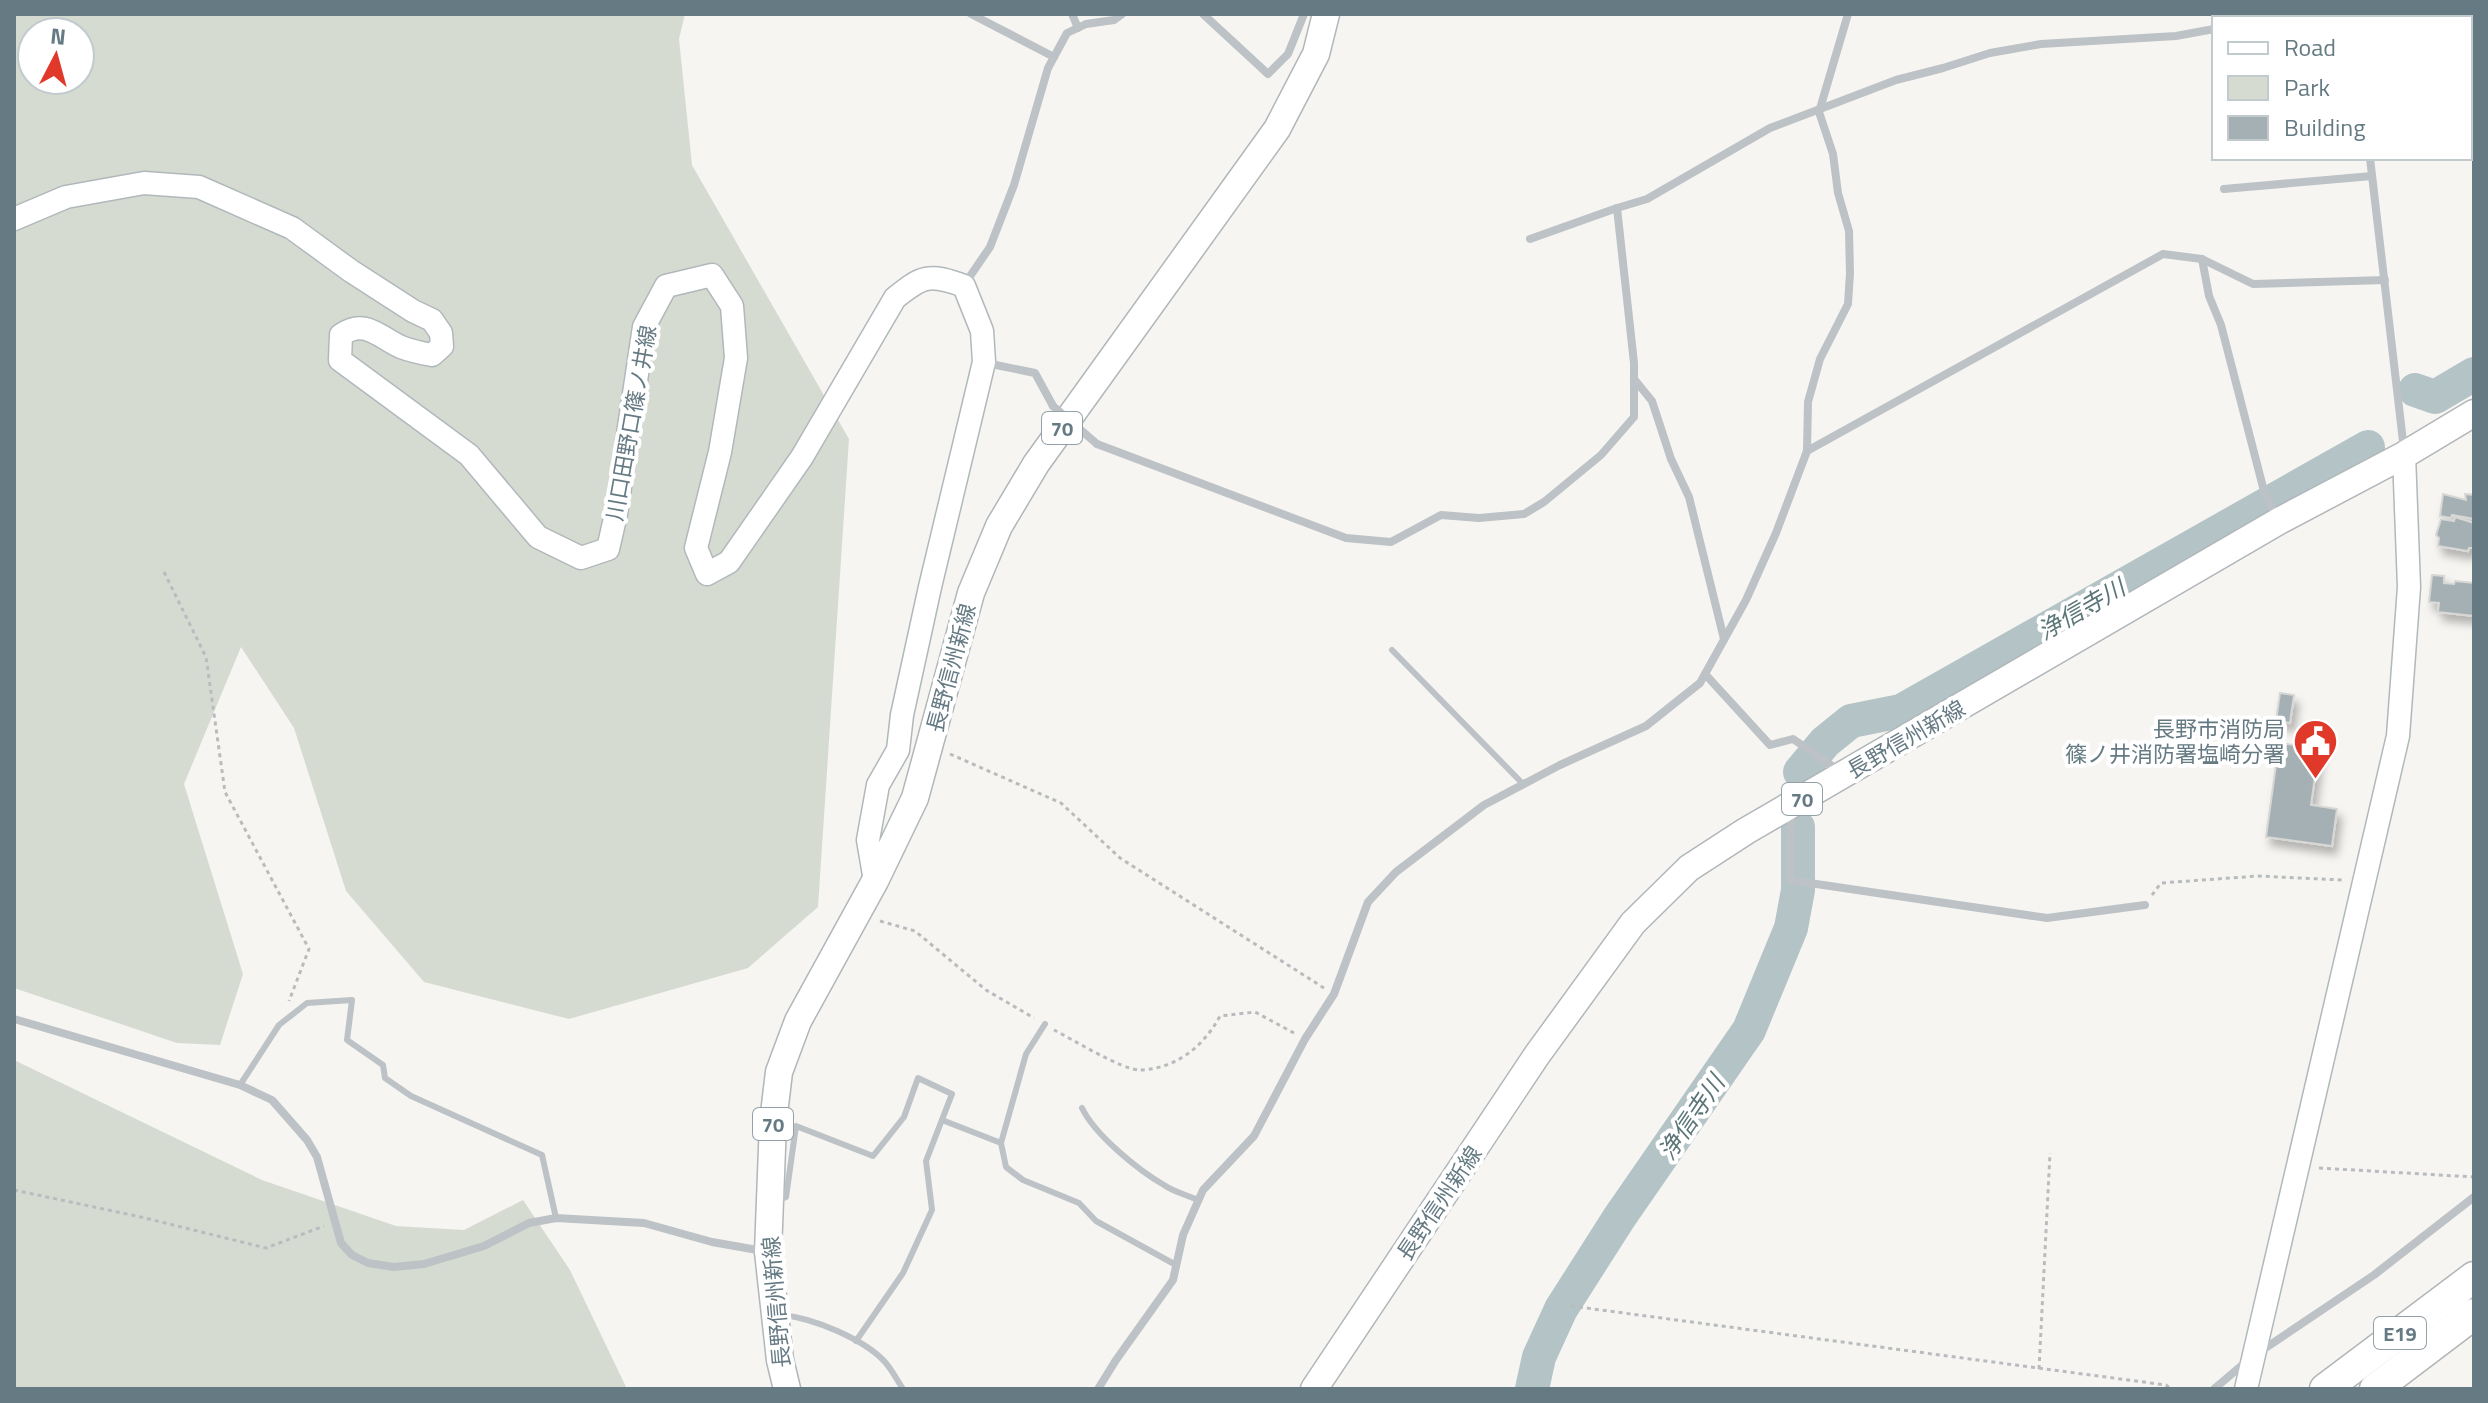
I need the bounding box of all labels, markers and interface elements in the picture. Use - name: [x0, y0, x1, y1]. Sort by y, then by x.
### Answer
- north arrow: [16, 16, 96, 96]
- legend: [2212, 16, 2472, 160]
- text: N: [49, 18, 67, 54]
- text: Road: [2284, 29, 2336, 65]
- text: Park: [2284, 69, 2330, 105]
- text: Building: [2284, 109, 2366, 145]
- street label: 川口田野口篠ノ井線: [597, 323, 665, 523]
- road number: 70: [1042, 412, 1082, 444]
- water label: 浄信寺川: [2030, 568, 2134, 649]
- street label: 長野信州新線: [917, 600, 985, 736]
- street label: 長野信州新線: [1840, 691, 1972, 787]
- place label: 長野市消防局 篠ノ井消防署塩崎分署: [2065, 712, 2285, 771]
- public building icon: 長野市消防局 篠ノ井消防署塩崎分署: [2292, 718, 2340, 781]
- road number: 70: [1782, 783, 1822, 815]
- water label: 浄信寺川: [1649, 1065, 1734, 1167]
- road number: 70: [753, 1108, 793, 1140]
- street label: 長野信州新線: [1388, 1139, 1490, 1267]
- street label: 長野信州新線: [753, 1235, 799, 1369]
- road number: E19: [2374, 1317, 2426, 1349]

